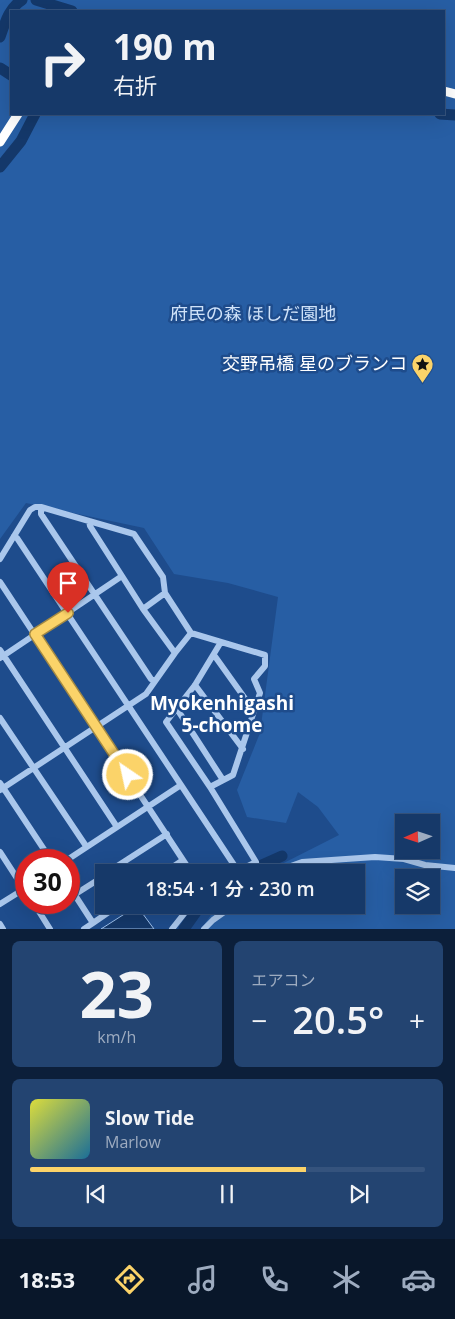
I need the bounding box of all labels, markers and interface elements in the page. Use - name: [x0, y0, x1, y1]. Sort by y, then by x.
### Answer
- text: 190 m: [113, 23, 217, 70]
- icon: right: [30, 30, 95, 95]
- text: 右折: [113, 70, 157, 100]
- park label: 府民の森 ほしだ園地: [170, 301, 336, 325]
- place label: 交野吊橋 星のブランコ: [222, 351, 407, 375]
- place icon: 交野吊橋 星のブランコ: [411, 352, 435, 383]
- pin: [47, 562, 89, 613]
- icon: arrive: [54, 569, 82, 597]
- district label: Myokenhigashi 5-chome: [150, 690, 294, 738]
- position arrow: [101, 748, 153, 800]
- north arrow: [395, 814, 440, 859]
- map controls: [395, 814, 440, 914]
- speed limit sign: 30: [15, 849, 80, 914]
- button: layers: [395, 869, 440, 914]
- text: 18:54 · 1 分 · 230 m: [145, 876, 315, 902]
- text: 23: [80, 949, 154, 1037]
- text: エアコン: [252, 969, 316, 991]
- text: 20.5°: [292, 993, 384, 1045]
- text: −: [252, 1001, 268, 1039]
- text: +: [409, 1001, 425, 1039]
- text: km/h: [97, 1026, 136, 1048]
- text: Slow Tide: [105, 1105, 194, 1131]
- text: Marlow: [105, 1131, 161, 1153]
- icon: previous: [82, 1180, 110, 1208]
- icon: pause: [213, 1180, 241, 1208]
- icon: next: [345, 1180, 373, 1208]
- icon: directions: [112, 1262, 147, 1297]
- icon: music: [185, 1262, 220, 1297]
- icon: phone: [257, 1262, 292, 1297]
- icon: climate: [329, 1262, 364, 1297]
- icon: car: [401, 1262, 436, 1297]
- text: 18:53: [19, 1264, 75, 1294]

